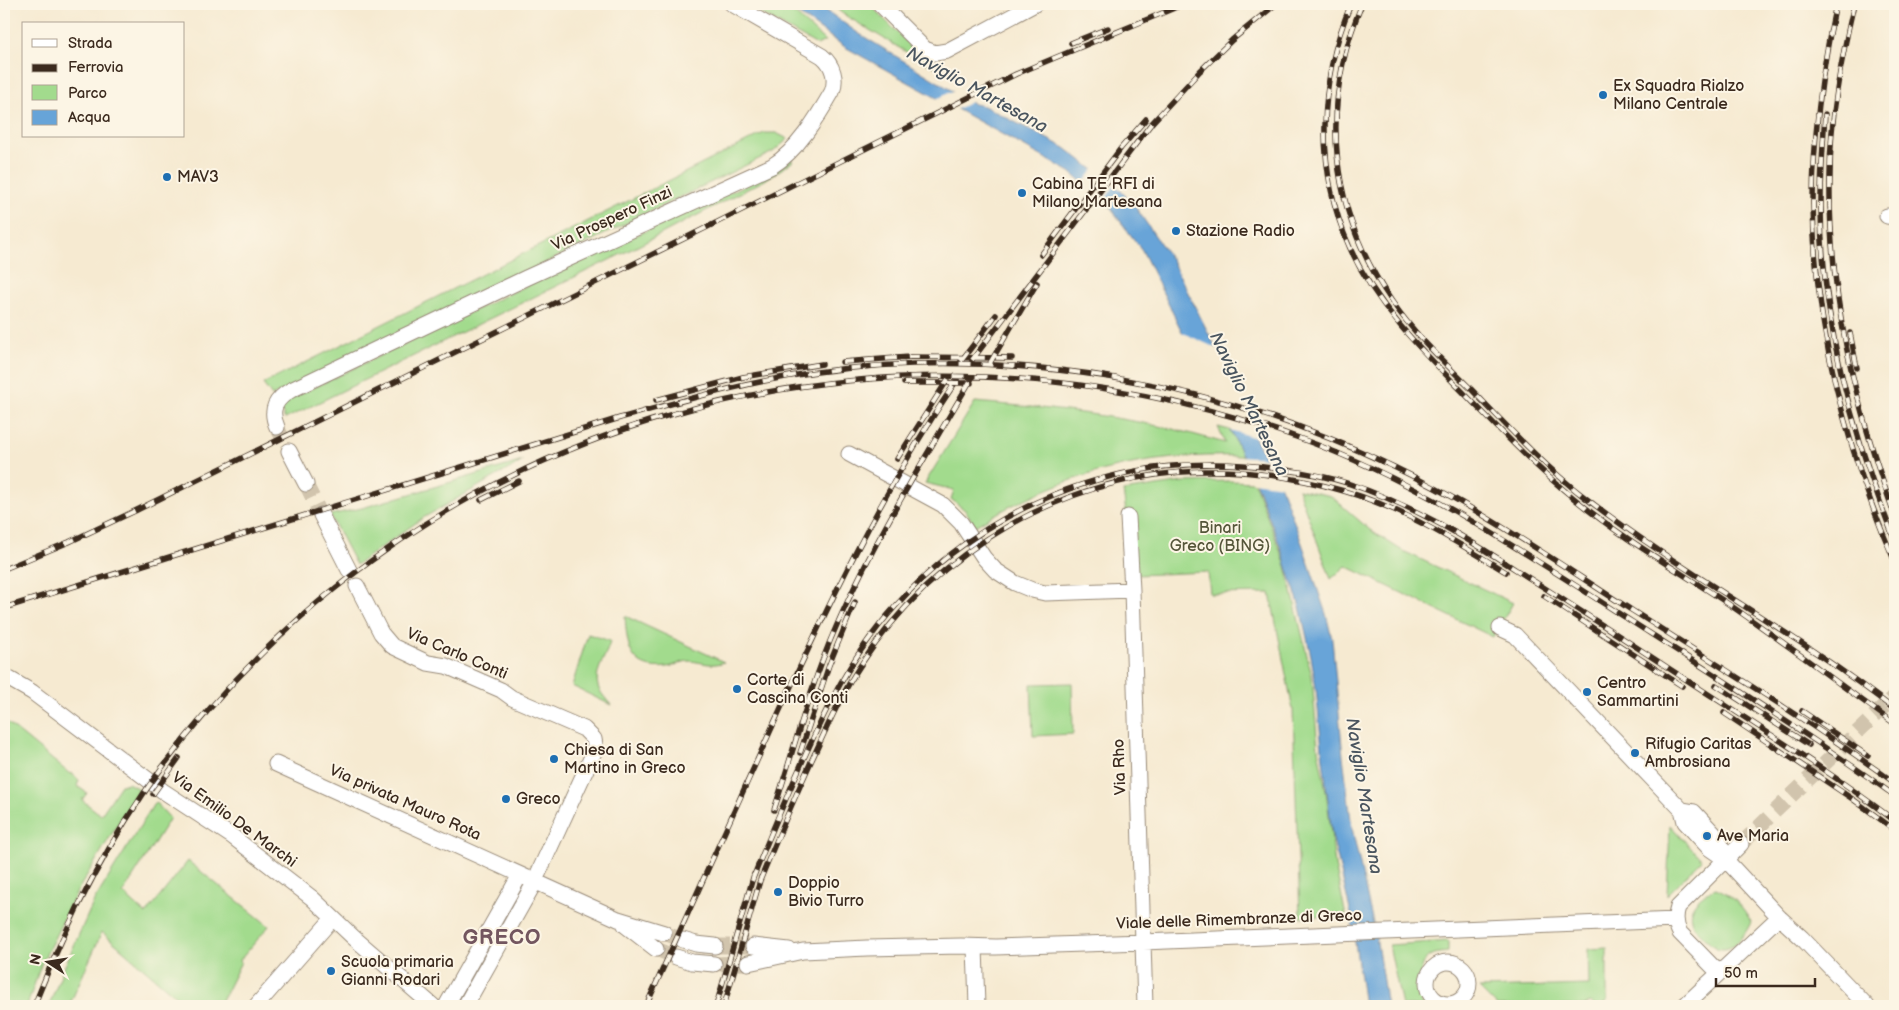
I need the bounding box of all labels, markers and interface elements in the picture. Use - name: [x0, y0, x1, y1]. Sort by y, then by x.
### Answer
- legend: [22, 22, 185, 138]
- text: Strada: [68, 34, 112, 53]
- water label: Naviglio Martesana: [903, 43, 1051, 137]
- text: Ferrovia: [68, 58, 124, 77]
- place label: Ex Squadra Rialzo Milano Centrale: [1613, 77, 1744, 114]
- text: Parco: [68, 84, 107, 103]
- marker: Ex Squadra Rialzo Milano Centrale: [1597, 89, 1609, 101]
- text: Acqua: [68, 108, 110, 127]
- place label: MAV3: [177, 168, 219, 187]
- marker: MAV3: [161, 171, 173, 183]
- place label: Cabina TE RFI di Milano Martesana: [1032, 175, 1162, 212]
- street label: Via Prospero Finzi: [549, 183, 675, 255]
- marker: Cabina TE RFI di Milano Martesana: [1016, 187, 1028, 199]
- place label: Stazione Radio: [1186, 222, 1295, 241]
- marker: Stazione Radio: [1170, 225, 1182, 237]
- water label: Naviglio Martesana: [1205, 328, 1293, 480]
- park label: Binari Greco (BING): [1170, 519, 1270, 556]
- street label: Via Carlo Conti: [403, 624, 511, 684]
- place label: Corte di Cascina Conti: [747, 671, 848, 708]
- place label: Centro Sammartini: [1597, 674, 1679, 711]
- marker: Corte di Cascina Conti: [731, 683, 743, 695]
- marker: Centro Sammartini: [1581, 686, 1593, 698]
- water label: Naviglio Martesana: [1341, 716, 1387, 876]
- place label: Rifugio Caritas Ambrosiana: [1645, 735, 1752, 772]
- street label: Via Rho: [1110, 739, 1130, 795]
- place label: Chiesa di San Martino in Greco: [564, 741, 686, 778]
- marker: Rifugio Caritas Ambrosiana: [1629, 747, 1641, 759]
- marker: Chiesa di San Martino in Greco: [548, 753, 560, 765]
- street label: Via privata Mauro Rota: [326, 761, 484, 845]
- street label: Via Emilio De Marchi: [168, 768, 300, 872]
- place label: Greco: [516, 790, 561, 809]
- marker: Greco: [500, 793, 512, 805]
- place label: Ave Maria: [1717, 827, 1789, 846]
- marker: Ave Maria: [1701, 830, 1713, 842]
- place label: Doppio Bivio Turro: [788, 874, 864, 911]
- marker: Doppio Bivio Turro: [772, 886, 784, 898]
- street label: Viale delle Rimembranze di Greco: [1116, 906, 1362, 934]
- district label: GRECO: [463, 925, 541, 950]
- north arrow: [22, 938, 72, 988]
- text: N: [26, 952, 45, 966]
- place label: Scuola primaria Gianni Rodari: [341, 953, 454, 990]
- scale bar: [1716, 955, 1815, 987]
- text: 50 m: [1724, 964, 1758, 983]
- marker: Scuola primaria Gianni Rodari: [325, 965, 337, 977]

